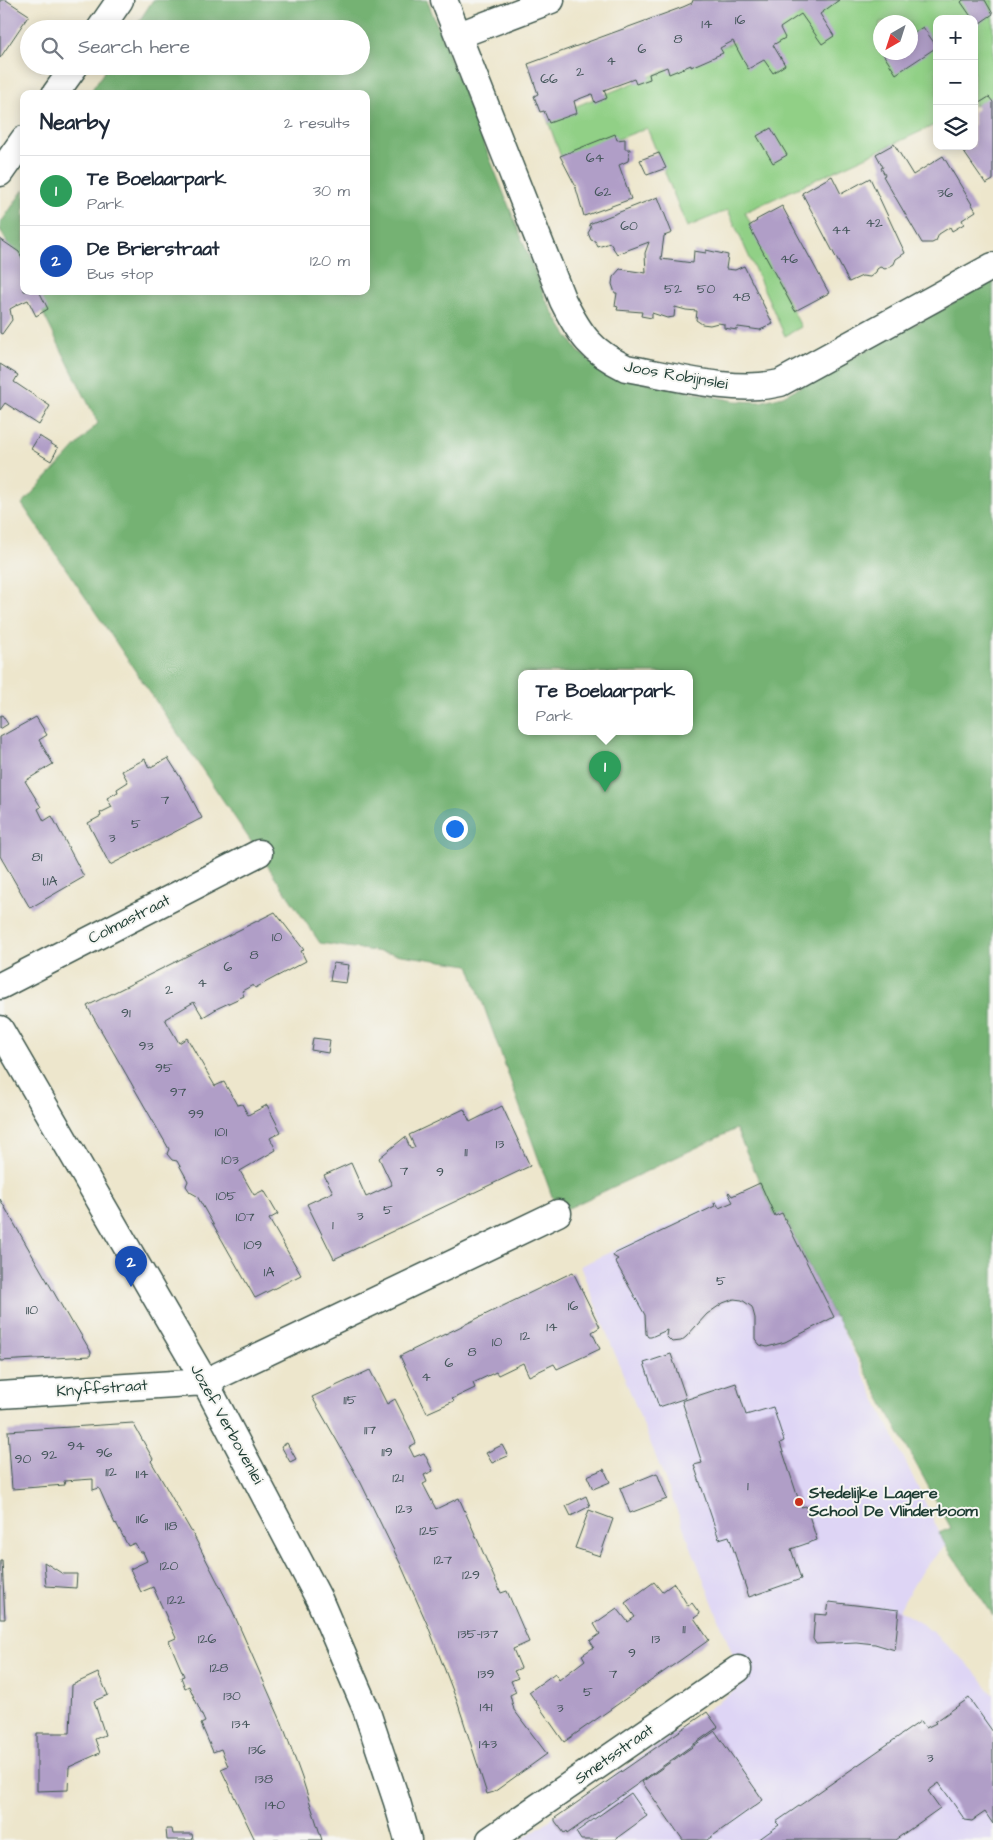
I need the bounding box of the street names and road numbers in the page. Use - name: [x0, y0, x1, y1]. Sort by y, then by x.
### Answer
- street label: Joos Robijnslei: [622, 355, 730, 395]
- street label: Colmastraat: [84, 889, 174, 949]
- street label: Jozef Verbovenlei: [185, 1360, 269, 1488]
- street label: Knyffstraat: [56, 1374, 149, 1403]
- street label: Smetsstraat: [570, 1718, 658, 1789]

